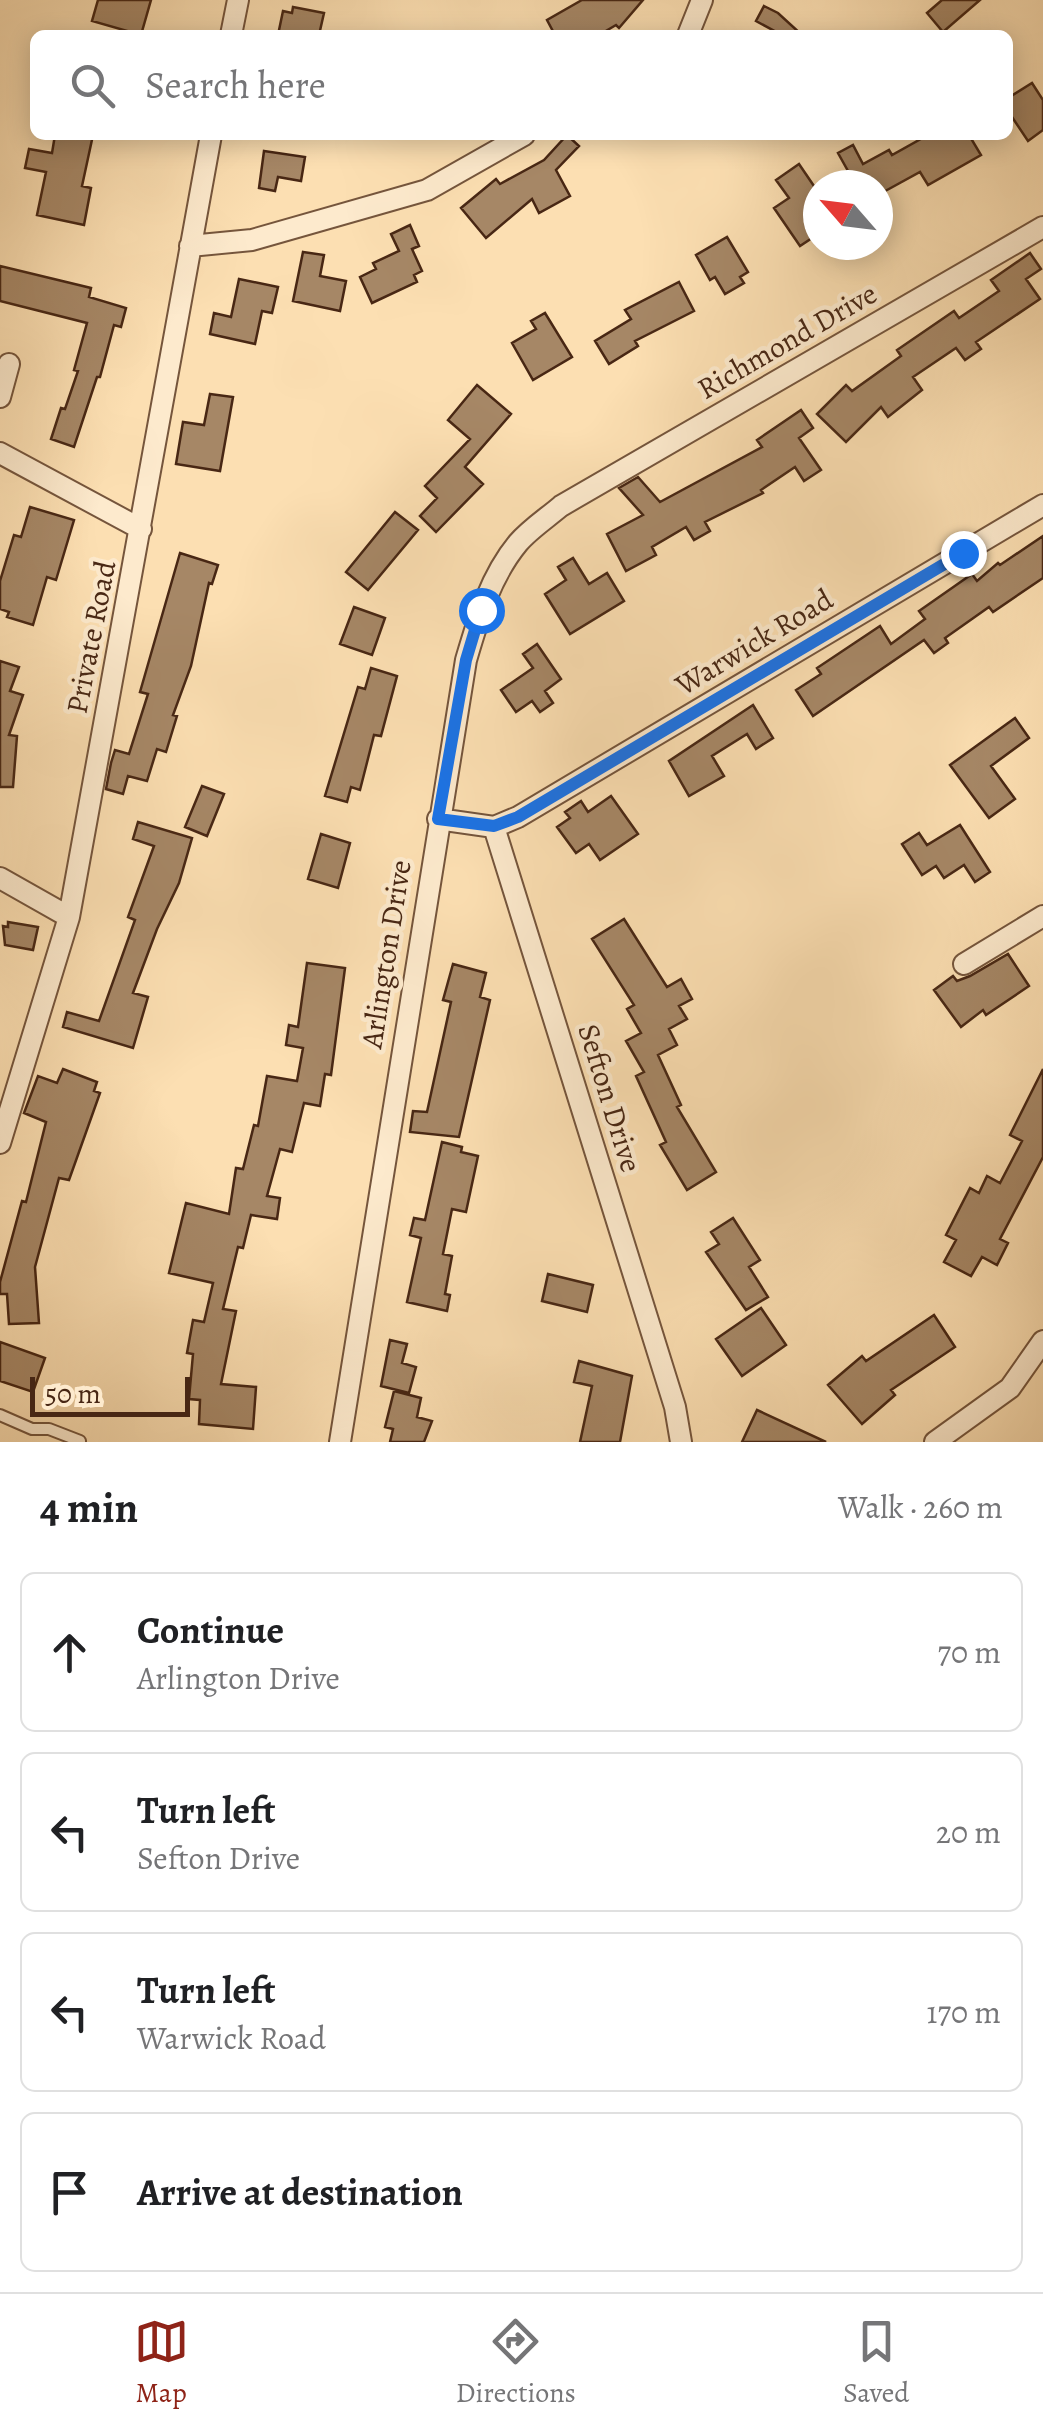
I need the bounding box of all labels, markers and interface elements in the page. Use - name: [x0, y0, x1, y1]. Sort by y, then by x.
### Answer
- search box: [30, 30, 1013, 140]
- icon: search: [65, 58, 120, 113]
- text: Search here: [145, 59, 326, 111]
- north arrow: [803, 170, 893, 260]
- street label: Richmond Drive: [690, 273, 884, 409]
- route end: [941, 531, 987, 577]
- street label: Private Road: [57, 556, 126, 717]
- street label: Warwick Road: [667, 579, 841, 705]
- route start: [459, 588, 505, 634]
- street label: Arlington Drive: [351, 857, 421, 1052]
- street label: Sefton Drive: [569, 1019, 651, 1177]
- scale bar: [30, 1372, 190, 1416]
- text: 50 m: [45, 1375, 101, 1413]
- text: 4 min: [40, 1479, 138, 1536]
- text: Walk · 260 m: [838, 1485, 1003, 1529]
- text: Continue: [137, 1604, 284, 1656]
- icon: ahead: [42, 1625, 97, 1680]
- text: 70 m: [938, 1630, 1001, 1674]
- text: Arlington Drive: [137, 1656, 340, 1700]
- text: Turn left: [137, 1784, 276, 1836]
- icon: left: [42, 1805, 97, 1860]
- text: 20 m: [936, 1810, 1001, 1854]
- text: Sefton Drive: [137, 1836, 300, 1880]
- text: Turn left: [137, 1964, 276, 2016]
- icon: left: [42, 1985, 97, 2040]
- text: 170 m: [927, 1990, 1001, 2034]
- text: Warwick Road: [137, 2016, 326, 2060]
- icon: arrive: [42, 2165, 97, 2220]
- text: Arrive at destination: [137, 2166, 463, 2218]
- tab: Map: [134, 2314, 189, 2412]
- tab: Directions: [456, 2314, 576, 2412]
- tab: Saved: [843, 2314, 909, 2412]

